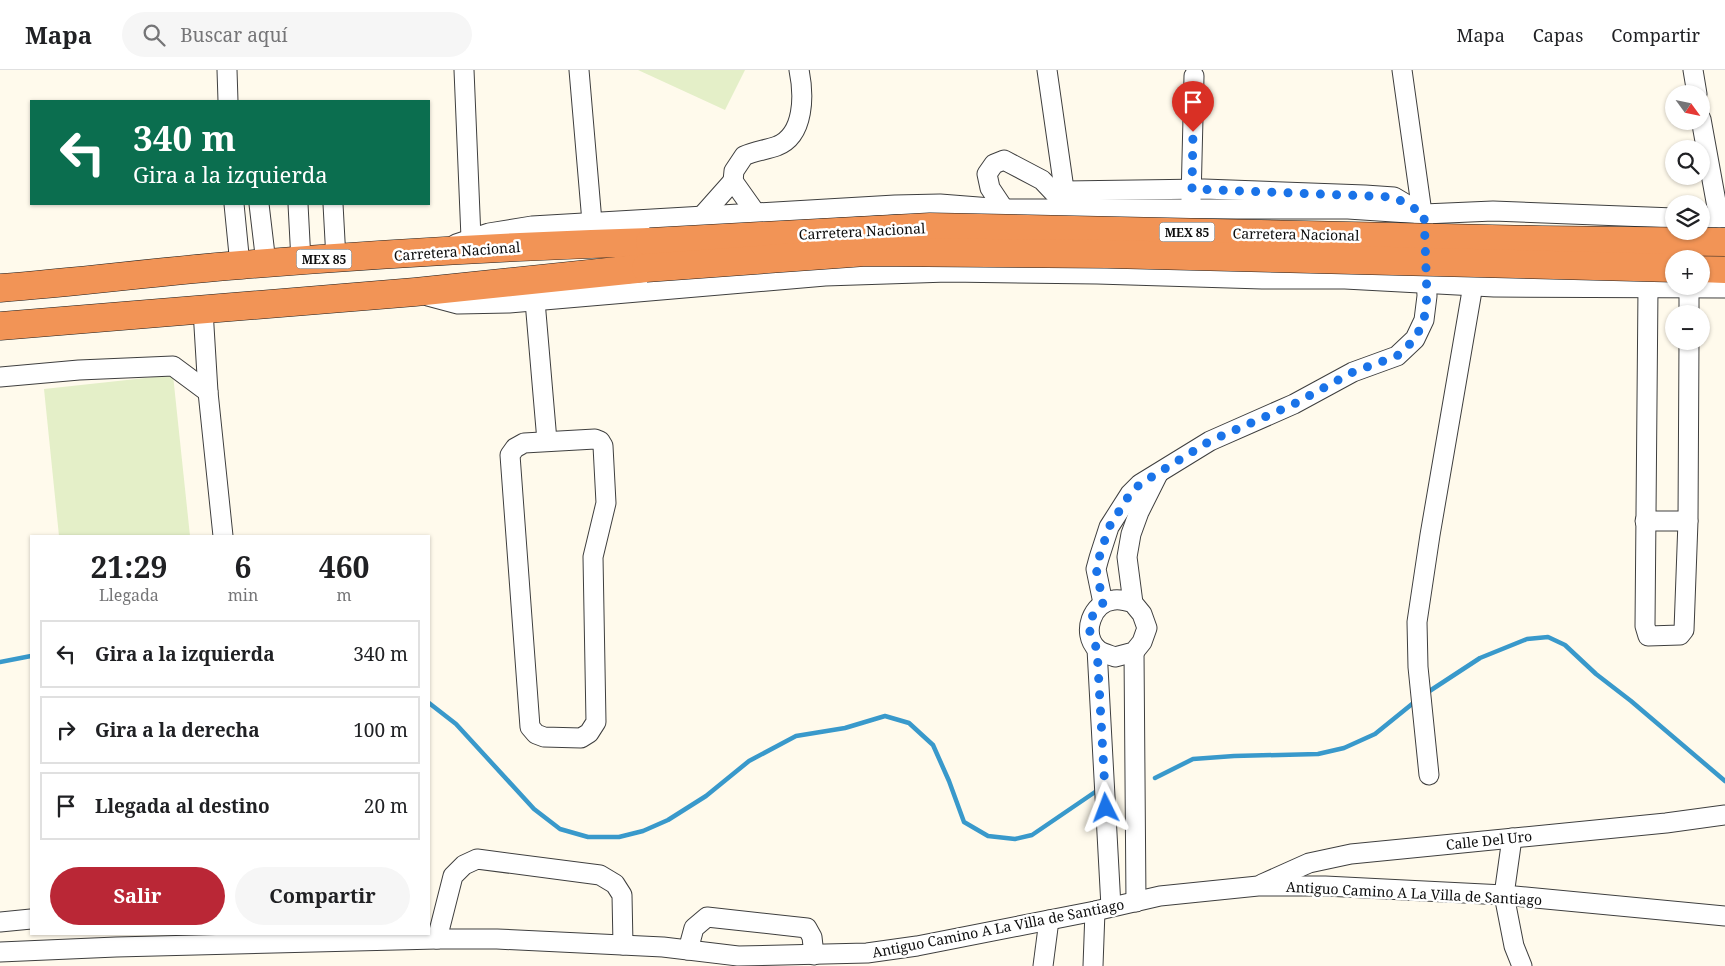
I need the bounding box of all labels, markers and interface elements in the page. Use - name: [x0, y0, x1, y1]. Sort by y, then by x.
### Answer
- search box: [122, 12, 472, 57]
- text: Mapa: [25, 18, 92, 51]
- icon: search: [140, 21, 168, 49]
- text: Buscar aquí: [180, 22, 288, 48]
- text: Mapa: [1457, 23, 1505, 47]
- text: Capas: [1533, 23, 1583, 47]
- text: Compartir: [1611, 23, 1700, 47]
- pin: [1172, 81, 1214, 132]
- north arrow: [1665, 85, 1710, 130]
- map controls: [1665, 85, 1710, 350]
- icon: arrive: [1179, 88, 1207, 116]
- text: 340 m: [133, 114, 236, 161]
- icon: left: [50, 120, 115, 185]
- button: search: [1665, 140, 1710, 185]
- text: Gira a la izquierda: [133, 159, 328, 189]
- button: layers: [1665, 195, 1710, 240]
- street label: Carretera Nacional: [798, 218, 926, 244]
- road number: MEX 85: [1160, 222, 1214, 242]
- street label: Carretera Nacional: [1233, 223, 1360, 245]
- street label: Carretera Nacional: [393, 237, 522, 265]
- road number: MEX 85: [296, 250, 352, 268]
- button: +: [1665, 250, 1710, 295]
- button: −: [1665, 305, 1710, 350]
- text: 21:29: [90, 546, 167, 587]
- text: 6: [235, 546, 251, 587]
- text: 460: [319, 546, 370, 587]
- text: Llegada: [99, 584, 159, 606]
- text: min: [228, 584, 258, 606]
- text: m: [337, 584, 352, 606]
- icon: left: [52, 640, 80, 668]
- text: Gira a la izquierda: [95, 641, 275, 667]
- text: 340 m: [353, 641, 408, 667]
- icon: right: [52, 716, 80, 744]
- text: Gira a la derecha: [95, 717, 260, 743]
- text: 100 m: [353, 717, 408, 743]
- position arrow: [1079, 781, 1131, 833]
- icon: arrive: [52, 792, 80, 820]
- text: Llegada al destino: [95, 793, 270, 819]
- text: 20 m: [364, 793, 408, 819]
- street label: Calle Del Uro: [1445, 826, 1533, 854]
- button: Salir: [50, 867, 225, 925]
- button: Compartir: [235, 867, 410, 925]
- street label: Antiguo Camino A La Villa de Santiago: [1285, 877, 1543, 909]
- street label: Antiguo Camino A La Villa de Santiago: [870, 894, 1126, 962]

